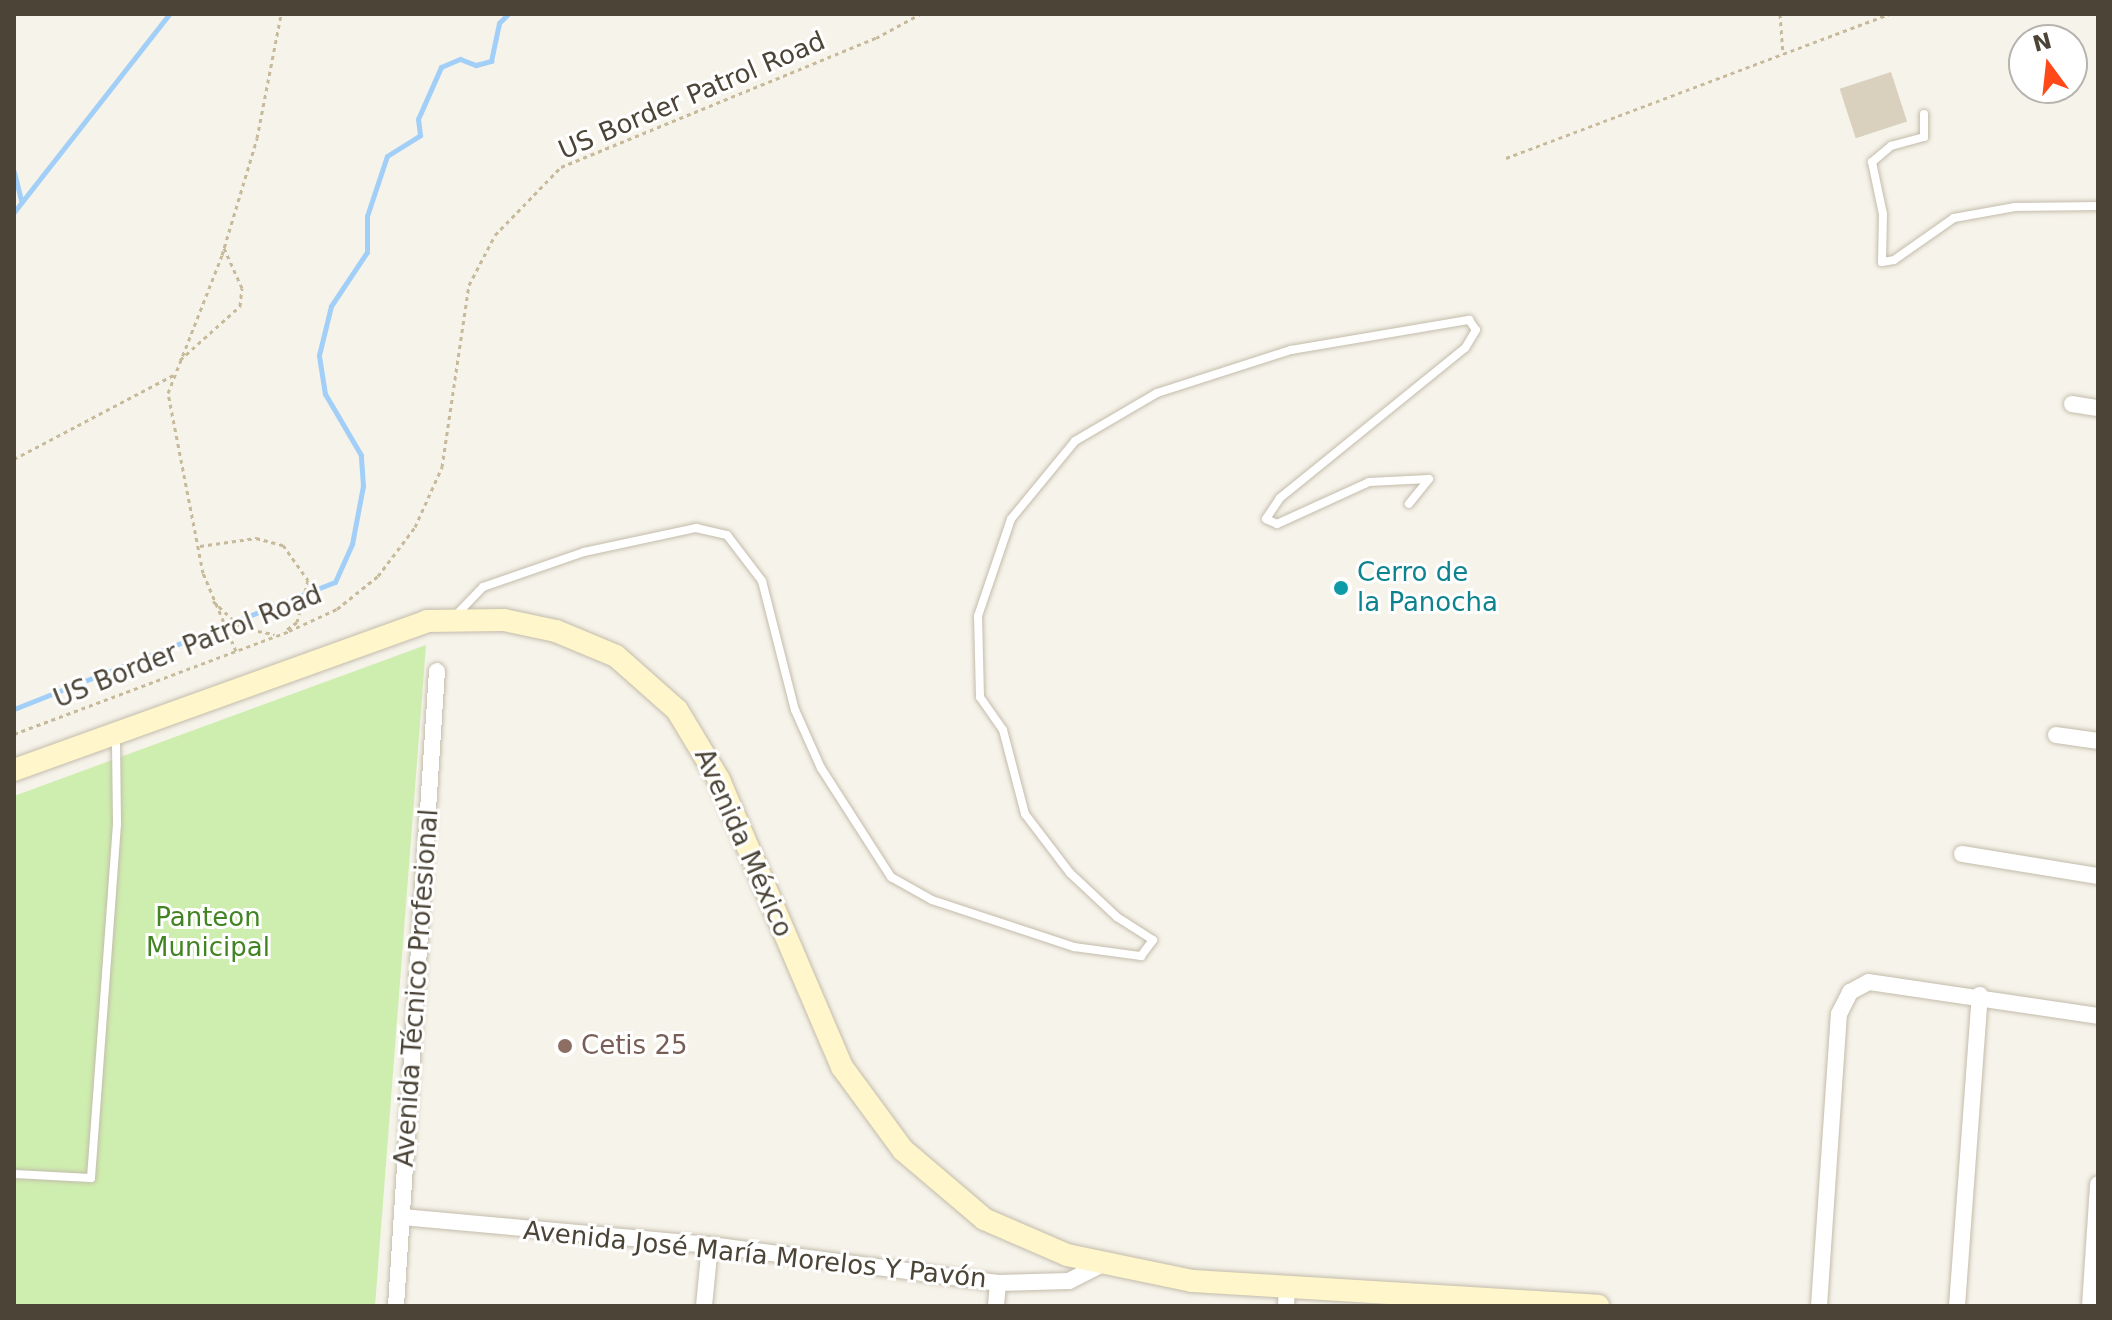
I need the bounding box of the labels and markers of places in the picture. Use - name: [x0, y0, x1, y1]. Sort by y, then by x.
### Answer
- place label: Cerro de la Panocha: [1357, 557, 1498, 618]
- marker: Cerro de la Panocha: [1332, 579, 1350, 597]
- place label: Cetis 25: [581, 1030, 687, 1062]
- marker: Cetis 25: [556, 1037, 574, 1055]

